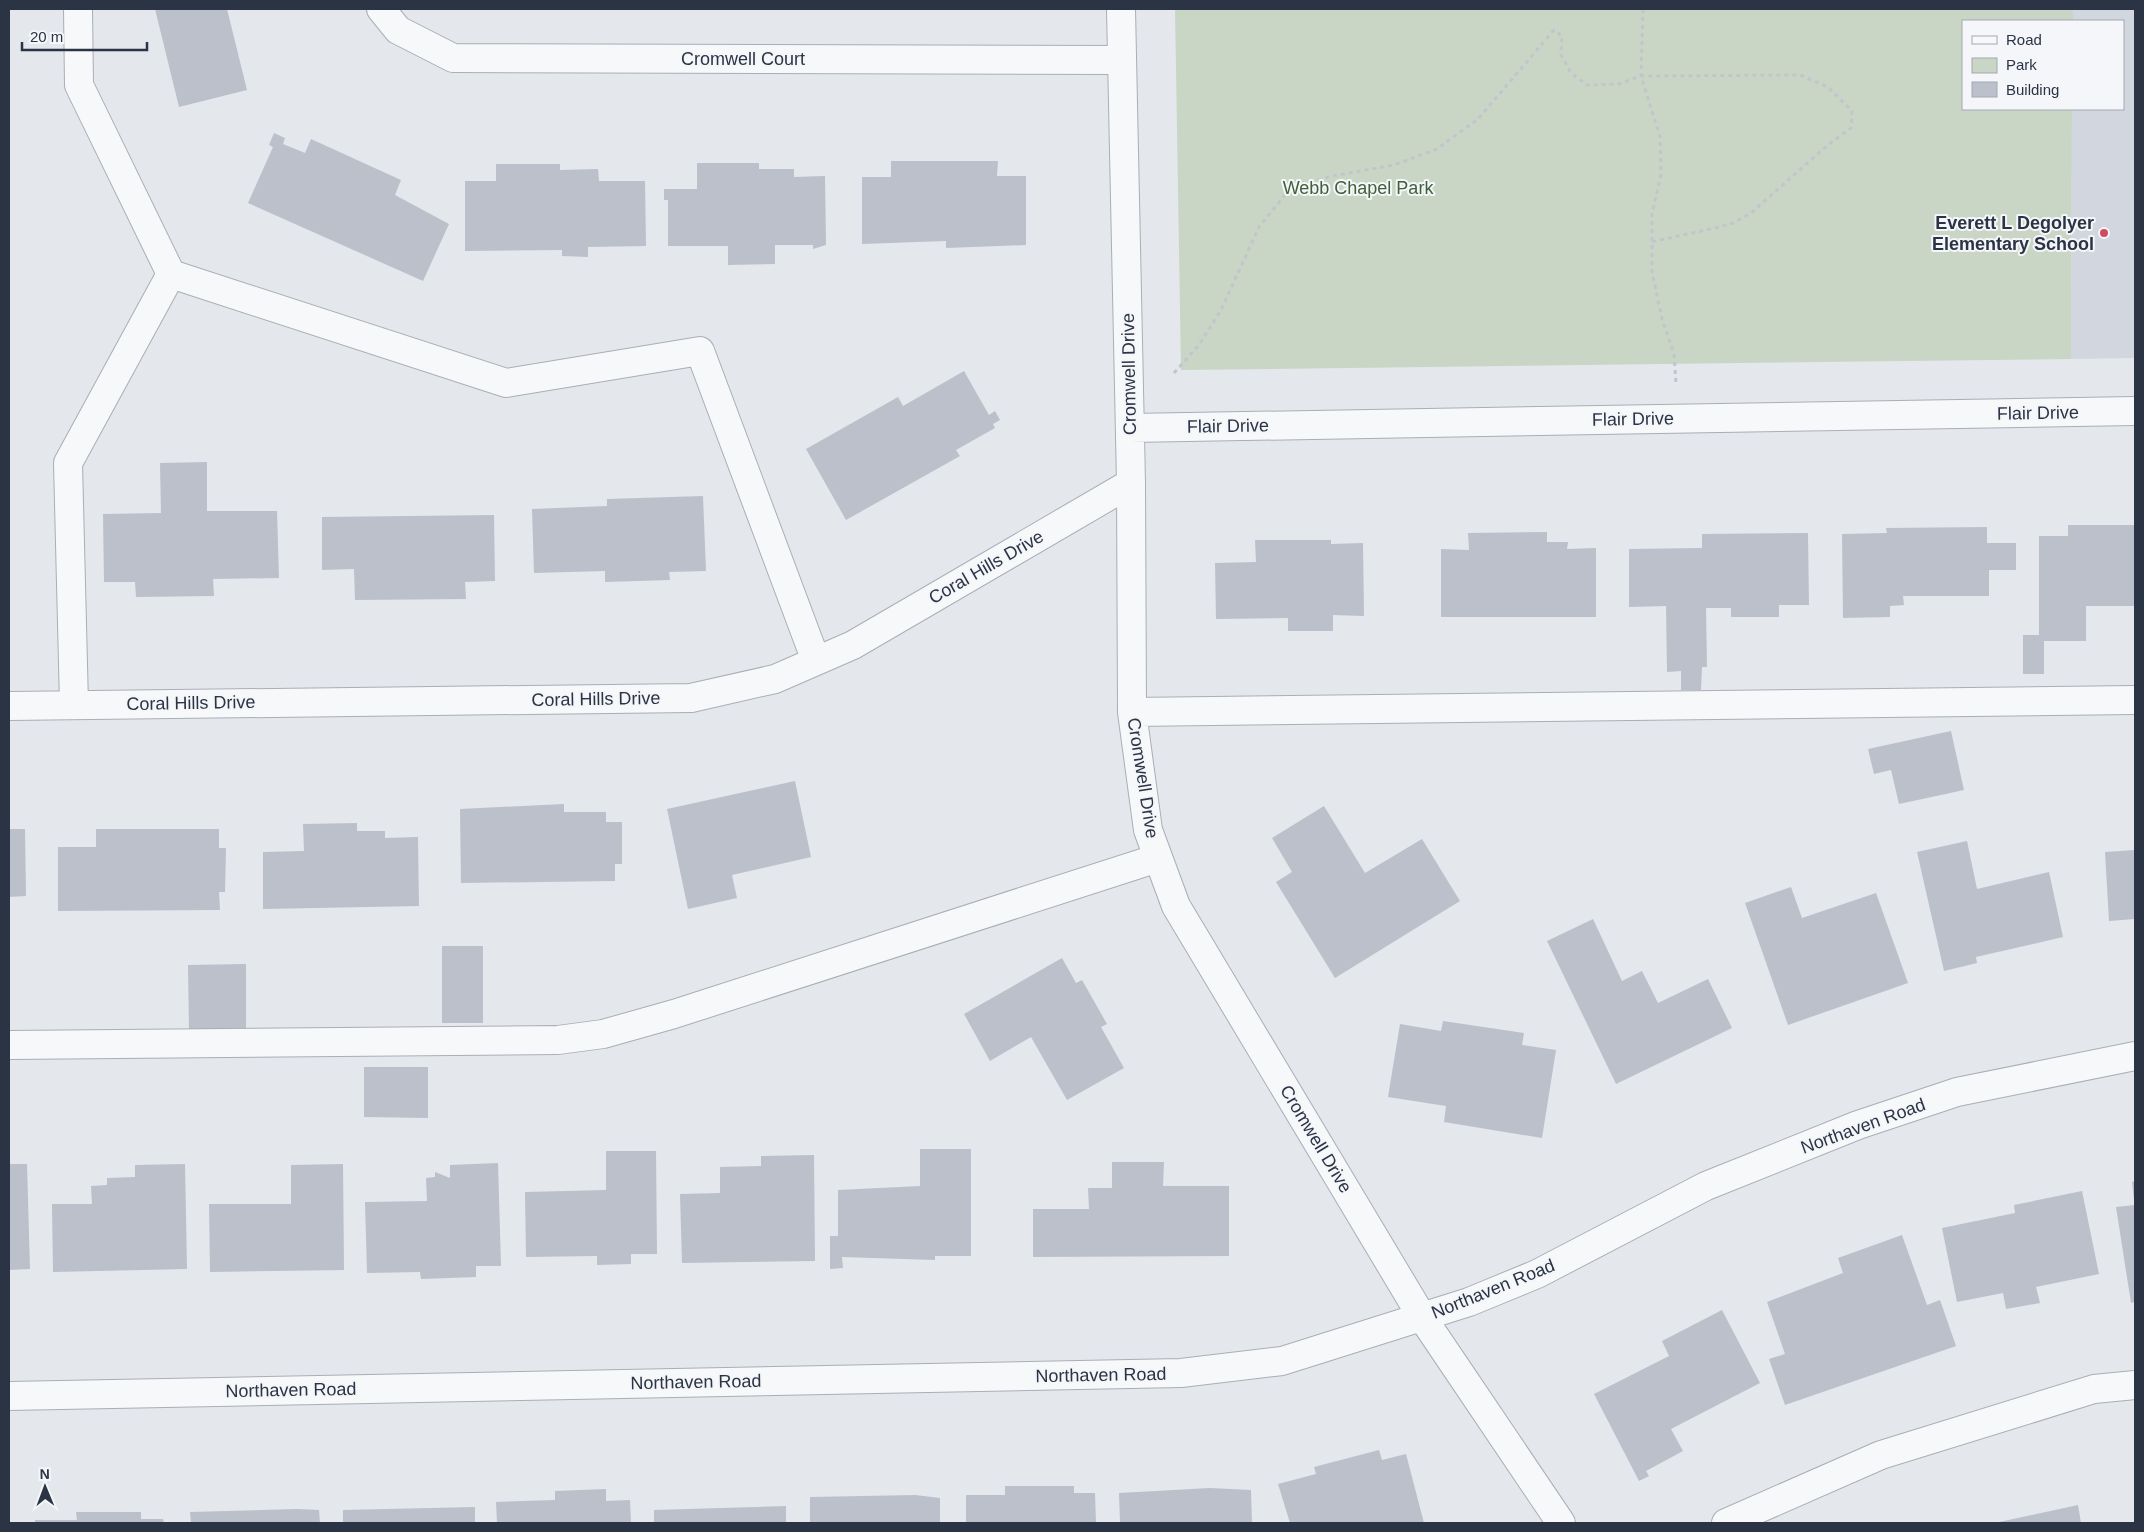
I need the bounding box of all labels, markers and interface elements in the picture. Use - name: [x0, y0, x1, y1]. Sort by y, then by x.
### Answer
- scale bar: [22, 20, 148, 52]
- legend: [1962, 20, 2124, 110]
- text: 20 m: [30, 28, 63, 45]
- text: Road: [2006, 31, 2042, 48]
- street label: Cromwell Court: [681, 49, 805, 69]
- text: Park: [2006, 56, 2037, 73]
- text: Building: [2006, 81, 2059, 98]
- park label: Webb Chapel Park: [1283, 178, 1434, 198]
- place label: Everett L Degolyer Elementary School: [1932, 213, 2094, 254]
- marker: Everett L Degolyer Elementary School: [2098, 227, 2110, 239]
- street label: Cromwell Drive: [1118, 313, 1140, 435]
- street label: Flair Drive: [1997, 402, 2079, 424]
- street label: Flair Drive: [1592, 408, 1674, 430]
- street label: Flair Drive: [1187, 415, 1269, 437]
- street label: Coral Hills Drive: [925, 526, 1047, 608]
- street label: Coral Hills Drive: [531, 688, 661, 710]
- street label: Coral Hills Drive: [126, 692, 256, 714]
- street label: Cromwell Drive: [1124, 716, 1162, 840]
- street label: Cromwell Drive: [1276, 1082, 1356, 1196]
- street label: Northaven Road: [1798, 1094, 1928, 1158]
- street label: Northaven Road: [1428, 1255, 1558, 1323]
- street label: Northaven Road: [1035, 1364, 1167, 1386]
- street label: Northaven Road: [630, 1371, 762, 1393]
- street label: Northaven Road: [225, 1379, 357, 1401]
- north arrow: [20, 1462, 70, 1512]
- text: N: [40, 1466, 50, 1482]

